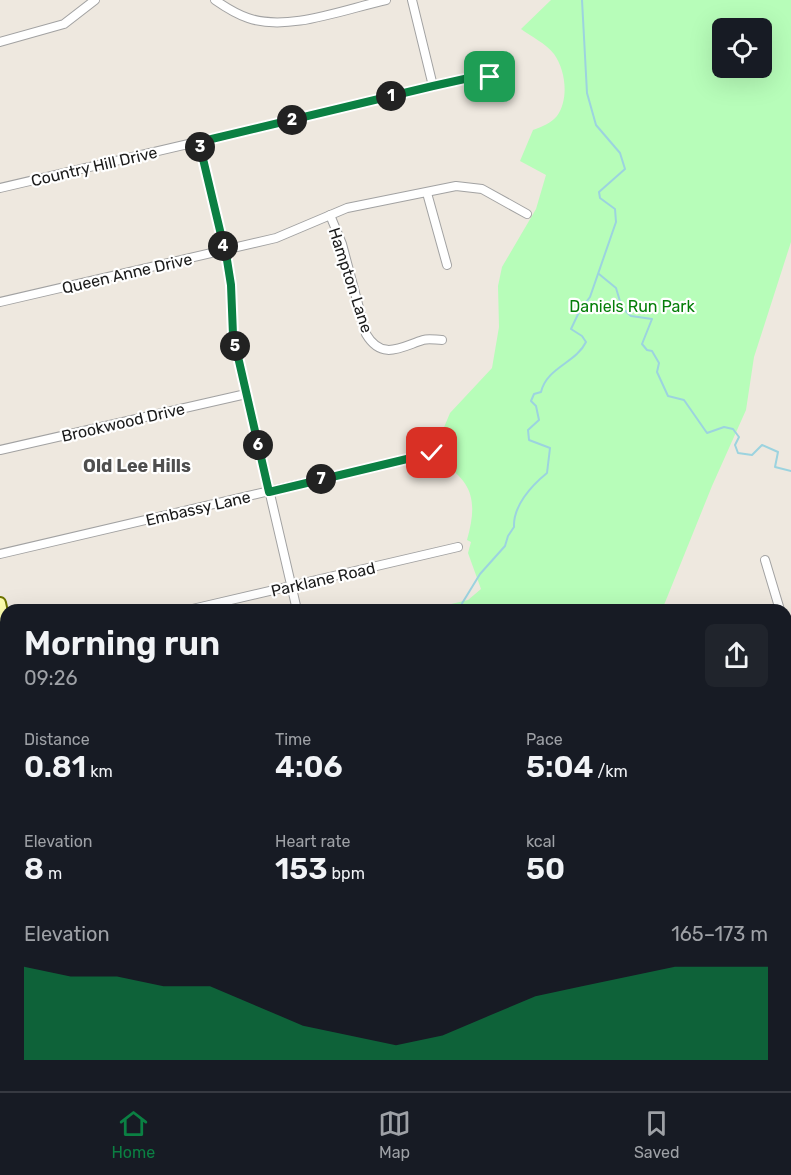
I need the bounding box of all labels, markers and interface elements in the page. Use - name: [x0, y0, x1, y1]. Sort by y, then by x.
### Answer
- map controls: [712, 18, 772, 78]
- button: locate: [712, 18, 772, 78]
- pin: [464, 51, 515, 102]
- icon: arrive: [473, 60, 506, 93]
- pin: 1: [376, 81, 406, 111]
- text: 1: [387, 86, 395, 105]
- pin: 2: [277, 105, 307, 135]
- text: 2: [287, 110, 297, 129]
- pin: 3: [185, 132, 215, 162]
- text: 3: [195, 137, 205, 156]
- street label: Country Hill Drive: [29, 143, 159, 190]
- street label: Hampton Lane: [325, 225, 376, 335]
- pin: 4: [208, 231, 238, 261]
- text: 4: [218, 236, 228, 255]
- street label: Queen Anne Drive: [60, 249, 194, 298]
- park label: Daniels Run Park: [569, 297, 695, 316]
- pin: 5: [220, 331, 250, 361]
- text: 5: [230, 336, 240, 355]
- street label: Brookwood Drive: [60, 399, 187, 446]
- pin: [406, 427, 457, 478]
- pin: 6: [243, 430, 273, 460]
- text: 6: [253, 435, 263, 454]
- icon: check: [415, 436, 448, 469]
- district label: Old Lee Hills: [83, 455, 191, 477]
- pin: 7: [306, 464, 336, 494]
- text: 7: [316, 469, 326, 488]
- street label: Embassy Lane: [144, 487, 252, 530]
- street label: Parklane Road: [269, 558, 377, 601]
- text: Morning run: [24, 624, 220, 663]
- button: share: [705, 624, 768, 687]
- text: 09:26: [24, 666, 77, 690]
- text: Distance: [24, 730, 90, 749]
- text: Time: [275, 730, 311, 749]
- text: Pace: [526, 730, 563, 749]
- text: 0.81: [24, 749, 86, 785]
- text: 4:06: [275, 749, 343, 785]
- text: 5:04: [526, 749, 594, 785]
- text: km: [86, 762, 113, 781]
- text: /km: [594, 762, 628, 781]
- text: Elevation: [24, 832, 93, 851]
- text: Heart rate: [275, 832, 350, 851]
- text: kcal: [526, 832, 555, 851]
- text: 8: [24, 851, 44, 887]
- text: 153: [275, 851, 328, 887]
- text: 50: [526, 851, 565, 887]
- text: m: [44, 864, 62, 883]
- text: bpm: [328, 864, 365, 883]
- text: Elevation: [24, 922, 110, 946]
- text: 165–173 m: [671, 922, 768, 946]
- tab: Home: [111, 1107, 155, 1162]
- tab: Map: [378, 1107, 411, 1162]
- tab: Saved: [634, 1107, 680, 1162]

